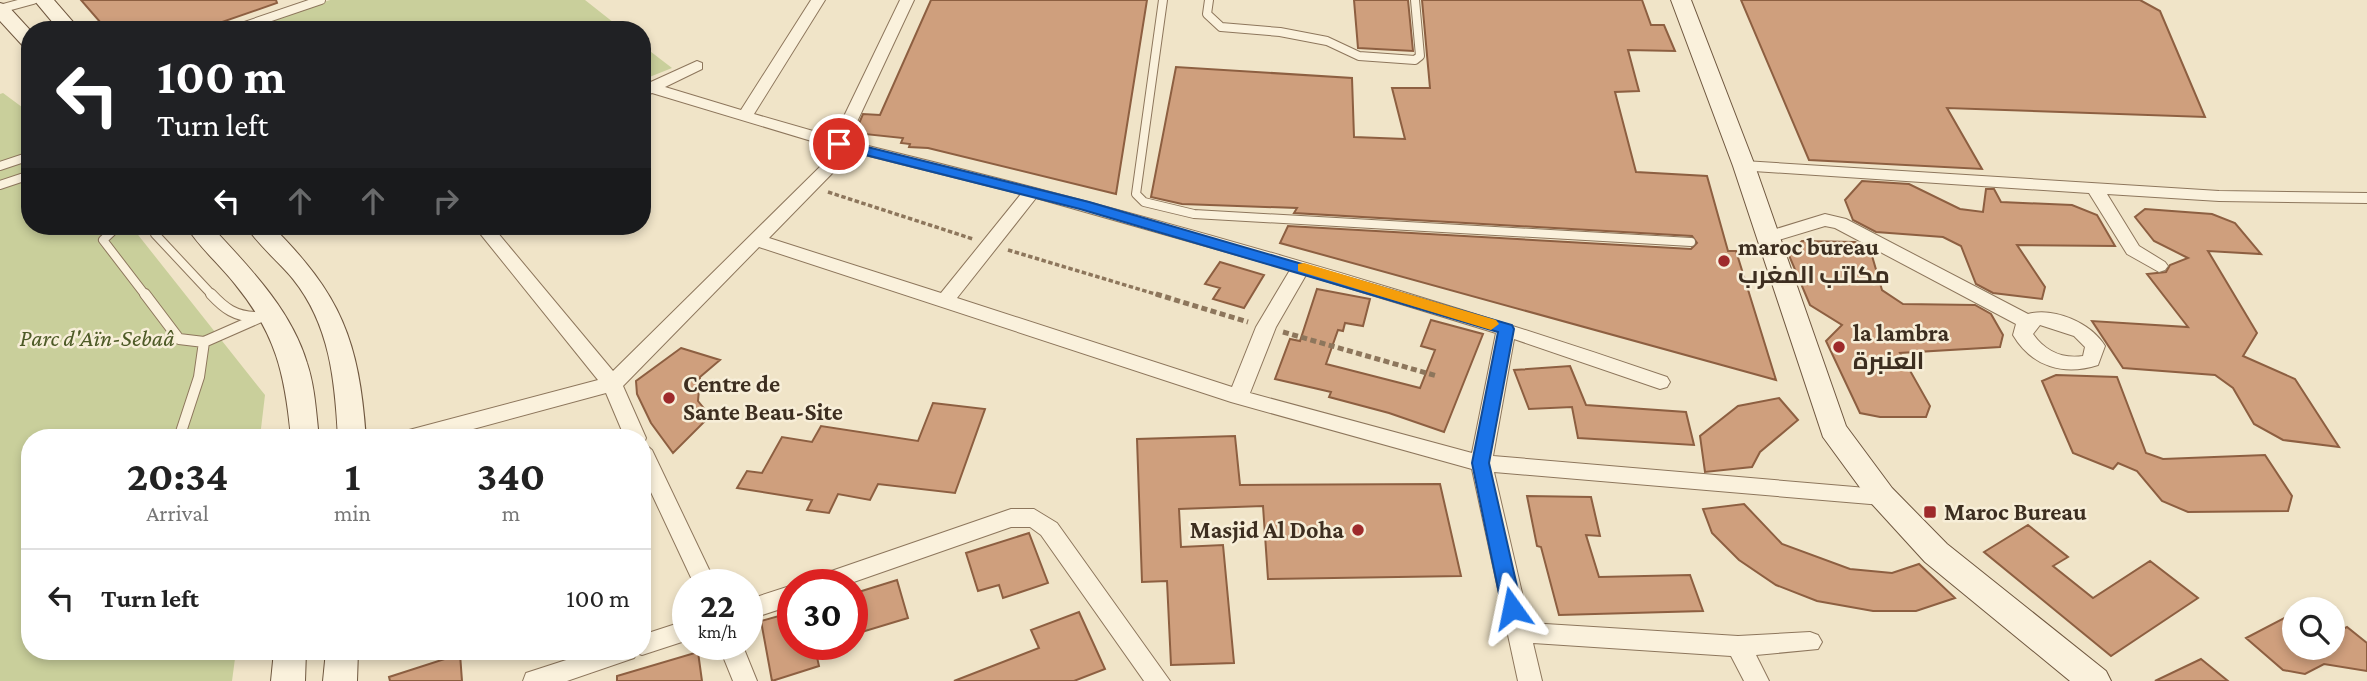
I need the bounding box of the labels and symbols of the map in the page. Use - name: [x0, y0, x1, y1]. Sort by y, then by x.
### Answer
- pin: [809, 114, 869, 174]
- place label: maroc bureau مكاتب المغرب: [1738, 233, 1890, 289]
- marker: maroc bureau مكاتب المغرب: [1716, 253, 1732, 269]
- place label: la lambra العنبرة: [1853, 319, 1949, 375]
- park label: Parc d'Aïn-Sebaâ: [20, 324, 174, 351]
- marker: la lambra العنبرة: [1831, 339, 1847, 355]
- place label: Centre de Sante Beau-Site: [683, 370, 843, 425]
- marker: Centre de Sante Beau-Site: [661, 390, 677, 406]
- place label: Maroc Bureau: [1944, 498, 2087, 525]
- marker: Maroc Bureau: [1922, 504, 1938, 520]
- place label: Masjid Al Doha: [1190, 516, 1344, 544]
- marker: Masjid Al Doha: [1350, 522, 1366, 538]
- speed limit sign: 30: [777, 569, 868, 660]
- position arrow: [1475, 571, 1549, 645]

